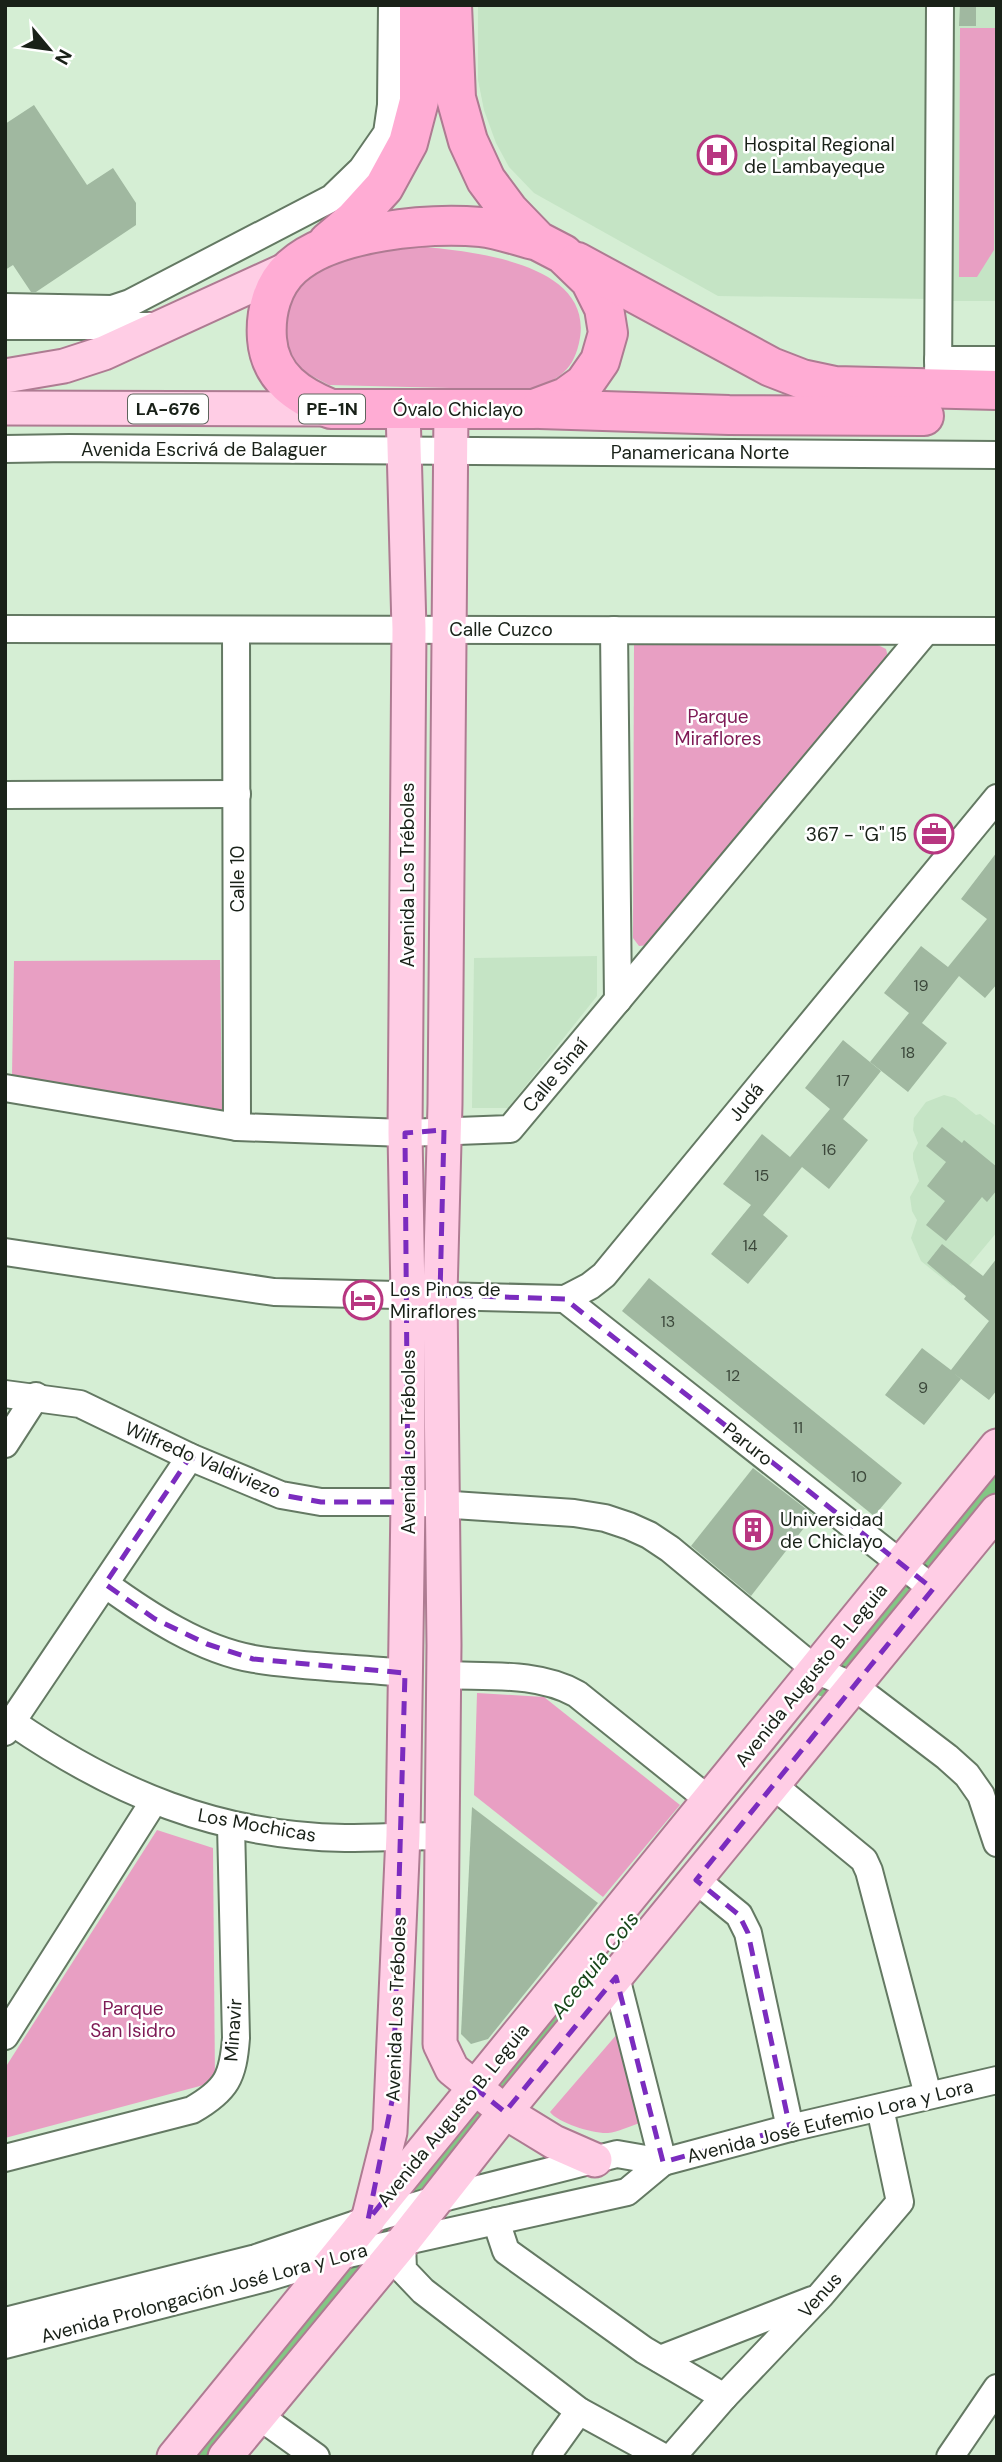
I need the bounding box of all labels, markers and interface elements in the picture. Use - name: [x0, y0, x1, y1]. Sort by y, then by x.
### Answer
- north arrow: [14, 14, 84, 84]
- text: N: [49, 45, 78, 69]
- place label: Hospital Regional de Lambayeque: [744, 132, 895, 179]
- hospital icon: Hospital Regional de Lambayeque: [696, 134, 738, 176]
- road number: LA-676: [128, 394, 208, 424]
- road number: PE-1N: [299, 394, 365, 424]
- street label: Óvalo Chiclayo: [393, 397, 523, 422]
- street label: Avenida Escrivá de Balaguer: [81, 437, 327, 462]
- street label: Panamericana Norte: [611, 440, 789, 465]
- street label: Calle Cuzco: [449, 617, 553, 642]
- park label: Parque Miraflores: [675, 704, 761, 751]
- street label: Avenida Los Tréboles: [395, 783, 420, 968]
- office icon: 367 - "G" 15: [913, 813, 955, 855]
- place label: 367 - "G" 15: [806, 822, 907, 847]
- street label: Calle 10: [225, 845, 250, 913]
- house number: 19: [913, 975, 929, 996]
- street label: Calle Sinaí: [517, 1032, 594, 1117]
- house number: 18: [901, 1042, 915, 1063]
- house number: 17: [836, 1070, 850, 1091]
- street label: Judá: [723, 1078, 769, 1126]
- house number: 16: [821, 1139, 837, 1160]
- house number: 15: [755, 1165, 769, 1186]
- house number: 14: [743, 1235, 758, 1256]
- place label: Los Pinos de Miraflores: [390, 1277, 501, 1324]
- hotel icon: Los Pinos de Miraflores: [342, 1279, 384, 1321]
- house number: 13: [661, 1311, 675, 1332]
- street label: Avenida Los Tréboles: [396, 1350, 421, 1535]
- house number: 12: [726, 1365, 740, 1386]
- house number: 9: [918, 1377, 928, 1398]
- street label: Wilfredo Valdiviezo: [121, 1416, 285, 1504]
- street label: Paruro: [718, 1417, 778, 1471]
- house number: 11: [793, 1417, 803, 1438]
- house number: 10: [851, 1466, 867, 1487]
- place label: Universidad de Chiclayo: [780, 1507, 884, 1554]
- building icon: Universidad de Chiclayo: [732, 1509, 774, 1551]
- street label: Avenida Augusto B. Leguia: [729, 1578, 893, 1772]
- street label: Los Mochicas: [196, 1802, 318, 1848]
- water label: Acequia Cois: [544, 1906, 646, 2025]
- street label: Avenida Los Tréboles: [380, 1916, 412, 2102]
- park label: Parque San Isidro: [90, 1996, 176, 2043]
- street label: Minavir: [218, 1998, 248, 2062]
- street label: Avenida Augusto B. Leguia: [371, 2018, 535, 2212]
- street label: Avenida José Eufemio Lora y Lora: [684, 2073, 976, 2169]
- street label: Avenida Prolongación José Lora y Lora: [38, 2237, 370, 2349]
- street label: Venus: [793, 2267, 847, 2323]

